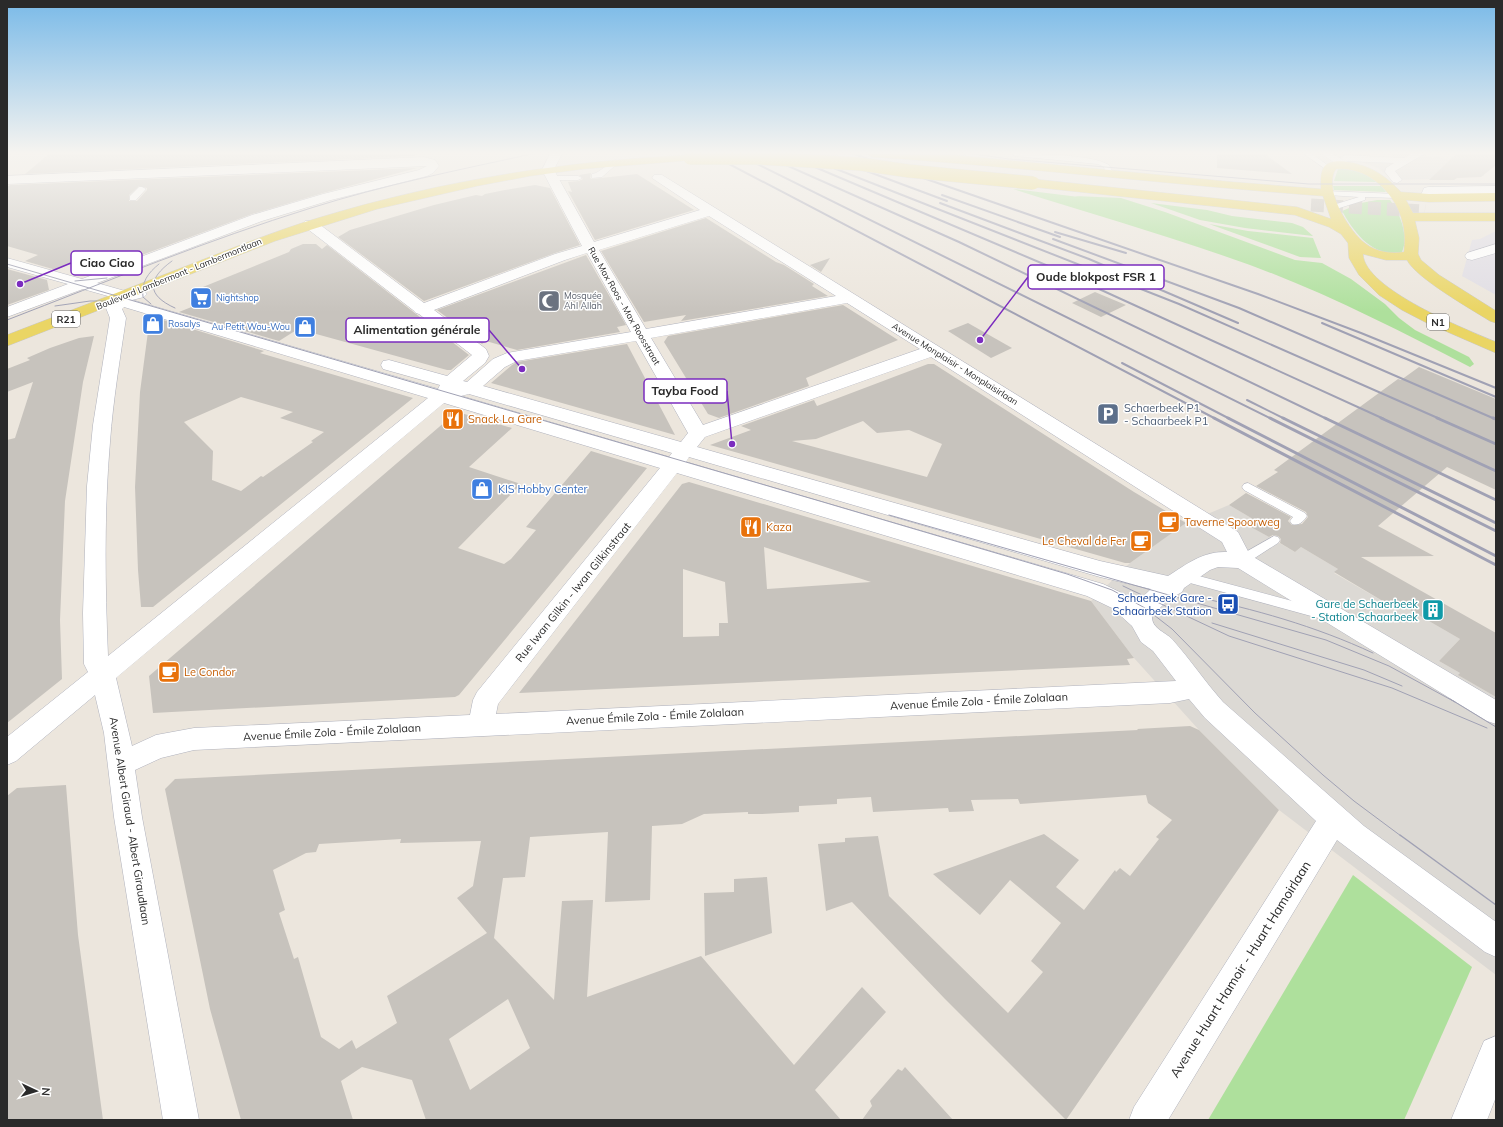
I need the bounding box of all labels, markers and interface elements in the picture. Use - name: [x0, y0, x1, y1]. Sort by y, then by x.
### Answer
- street label: Boulevard Lambermont - Lambermontlaan: [94, 235, 263, 312]
- street label: Rue Max Roos - Max Roosstraat: [586, 245, 663, 367]
- callout: Ciao Ciao: [71, 251, 142, 275]
- text: Ciao Ciao: [79, 255, 135, 270]
- callout: Oude blokpost FSR 1: [1028, 265, 1164, 289]
- text: Oude blokpost FSR 1: [1036, 269, 1156, 284]
- supermarket icon: Nightshop: [188, 285, 214, 311]
- mosque icon: Mosquée Ahl Allah: [536, 288, 562, 314]
- place label: Mosquée Ahl Allah: [564, 290, 602, 311]
- place label: Nightshop: [216, 292, 259, 303]
- road number: R21: [52, 311, 80, 327]
- shop icon: Rosalys: [140, 311, 166, 337]
- shop icon: Au Petit Wou-Wou: [292, 314, 318, 340]
- road number: N1: [1427, 314, 1449, 330]
- place label: Rosalys: [168, 318, 200, 330]
- callout: Alimentation générale: [346, 318, 489, 342]
- street label: Avenue Monplaisir - Monplaisirlaan: [890, 320, 1020, 407]
- place label: Au Petit Wou-Wou: [211, 321, 290, 332]
- text: Alimentation générale: [354, 322, 481, 337]
- callout: Tayba Food: [644, 379, 727, 403]
- text: Tayba Food: [652, 383, 718, 398]
- parking icon: Schaerbeek P1 - Schaarbeek P1: [1095, 401, 1121, 427]
- place label: Schaerbeek P1 - Schaarbeek P1: [1124, 401, 1208, 428]
- restaurant icon: Snack La Gare: [440, 406, 466, 432]
- place label: Snack La Gare: [468, 412, 542, 426]
- shop icon: KIS Hobby Center: [469, 476, 495, 502]
- place label: KIS Hobby Center: [498, 482, 587, 496]
- cafe icon: Taverne Spoorweg: [1156, 509, 1182, 535]
- restaurant icon: Kaza: [738, 514, 764, 540]
- place label: Taverne Spoorweg: [1184, 515, 1280, 529]
- street label: Rue Iwan Gilkin - Iwan Gilkinstraat: [512, 519, 634, 665]
- place label: Kaza: [766, 520, 792, 534]
- cafe icon: Le Cheval de Fer: [1128, 528, 1154, 554]
- place label: Le Cheval de Fer: [1042, 534, 1126, 548]
- place label: Schaerbeek Gare - Schaarbeek Station: [1112, 591, 1212, 618]
- bus stop icon: Schaerbeek Gare - Schaarbeek Station: [1215, 591, 1241, 617]
- place label: Gare de Schaerbeek - Station Schaarbeek: [1311, 597, 1418, 624]
- building icon: Gare de Schaerbeek - Station Schaarbeek: [1420, 597, 1446, 623]
- cafe icon: Le Condor: [156, 659, 182, 685]
- place label: Le Condor: [184, 665, 236, 679]
- street label: Avenue Émile Zola - Émile Zolalaan: [890, 689, 1068, 713]
- street label: Avenue Émile Zola - Émile Zolalaan: [566, 704, 744, 728]
- street label: Avenue Albert Giraud - Albert Giraudlaan: [107, 716, 153, 926]
- street label: Avenue Émile Zola - Émile Zolalaan: [243, 720, 421, 744]
- street label: Avenue Huart Hamoir - Huart Hamoirlaan: [1166, 858, 1314, 1080]
- north arrow: [16, 1071, 56, 1111]
- text: N: [39, 1087, 53, 1096]

